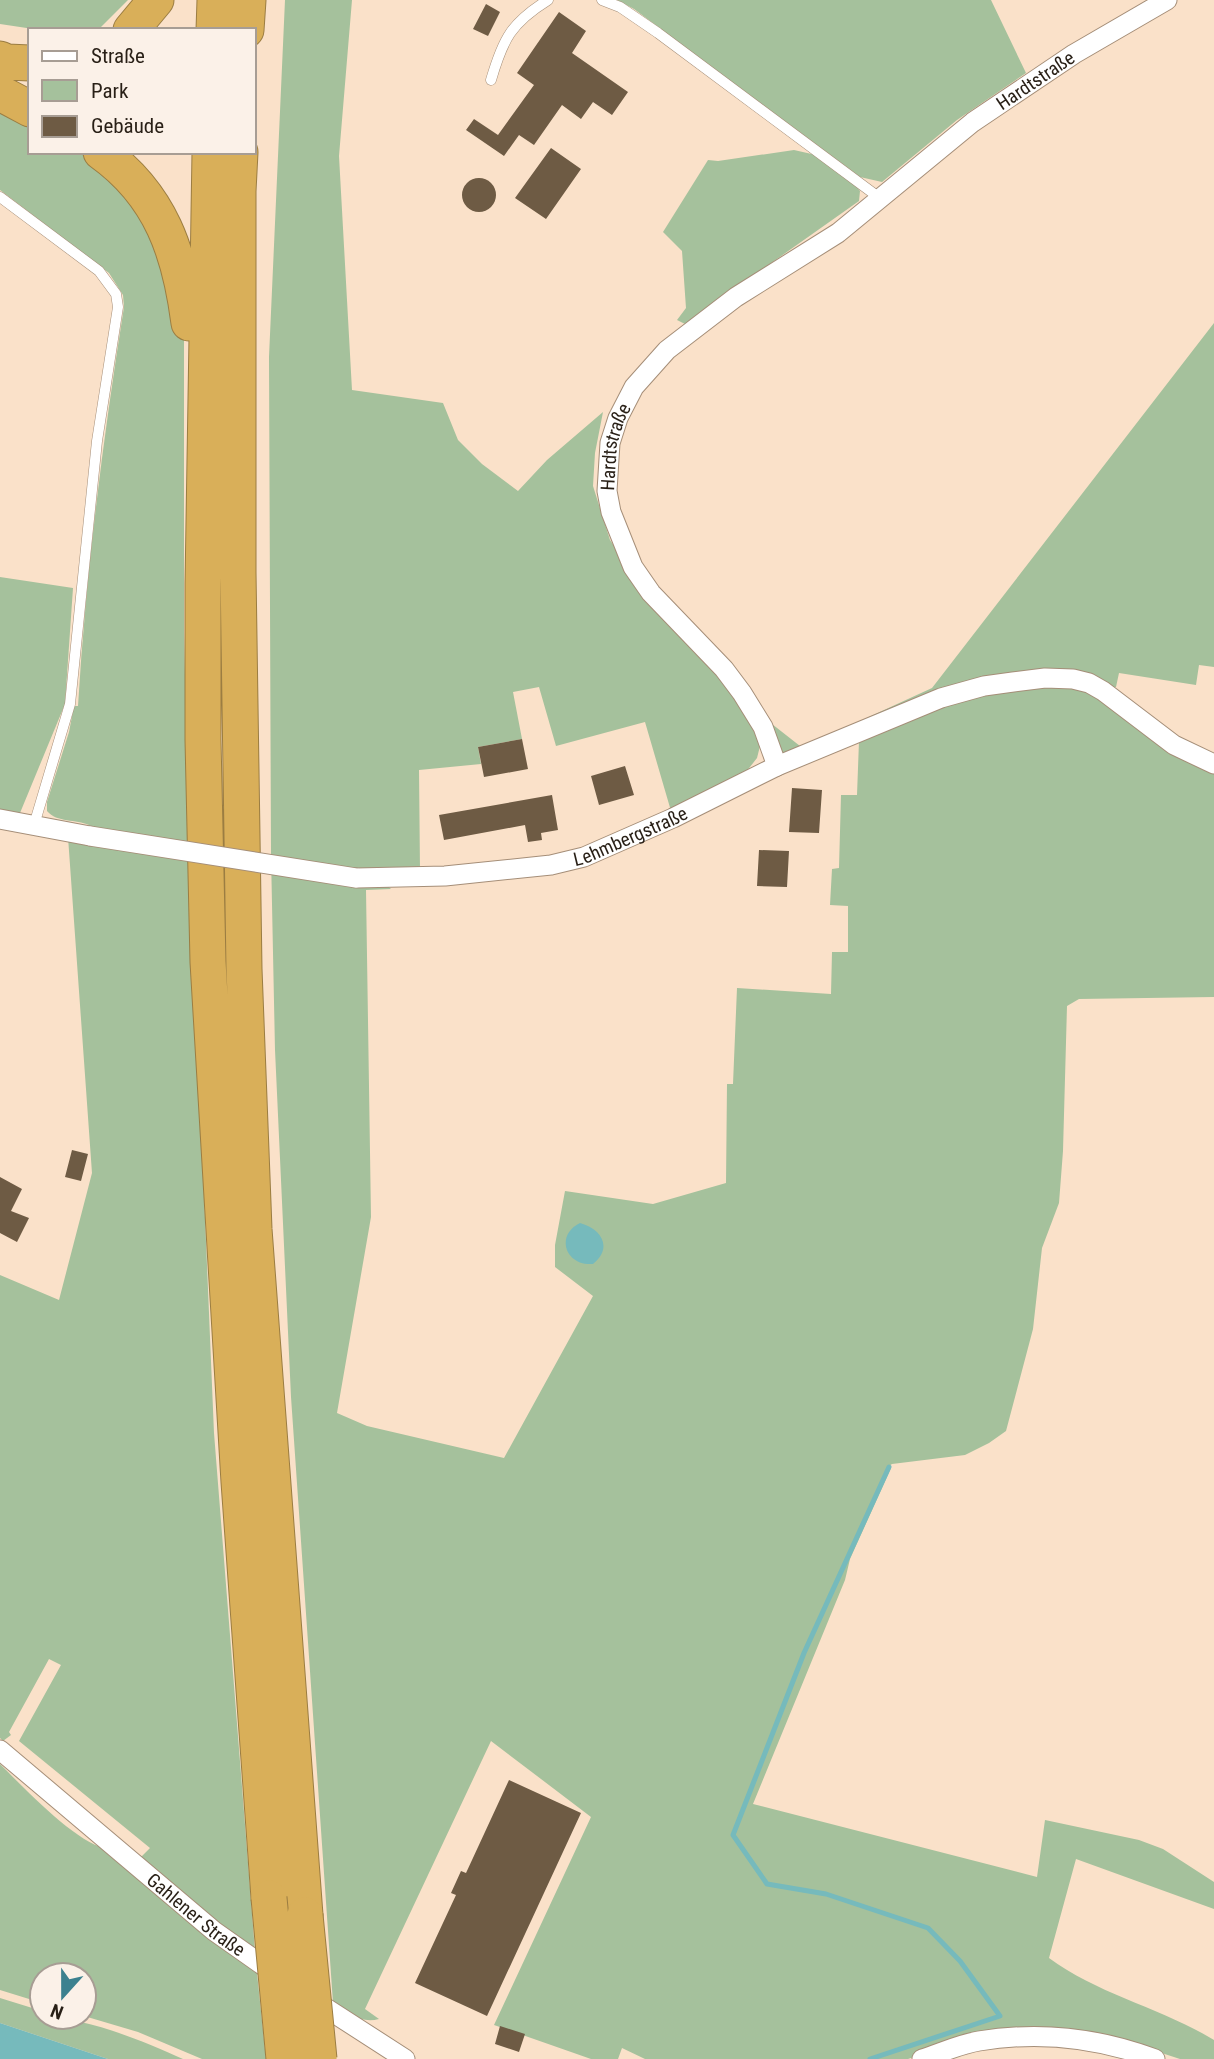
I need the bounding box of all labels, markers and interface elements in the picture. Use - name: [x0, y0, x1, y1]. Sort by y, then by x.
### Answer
- legend: [28, 28, 256, 154]
- text: Straße: [91, 44, 145, 68]
- street label: Hardtstraße: [992, 46, 1079, 115]
- text: Park: [91, 79, 129, 103]
- text: Gebäude: [91, 114, 164, 138]
- street label: Hardtstraße: [596, 399, 635, 491]
- street label: Lehmbergstraße: [571, 801, 691, 871]
- street label: Gahlener Straße: [142, 1868, 250, 1961]
- north arrow: [28, 1961, 98, 2031]
- text: N: [48, 1999, 67, 2024]

